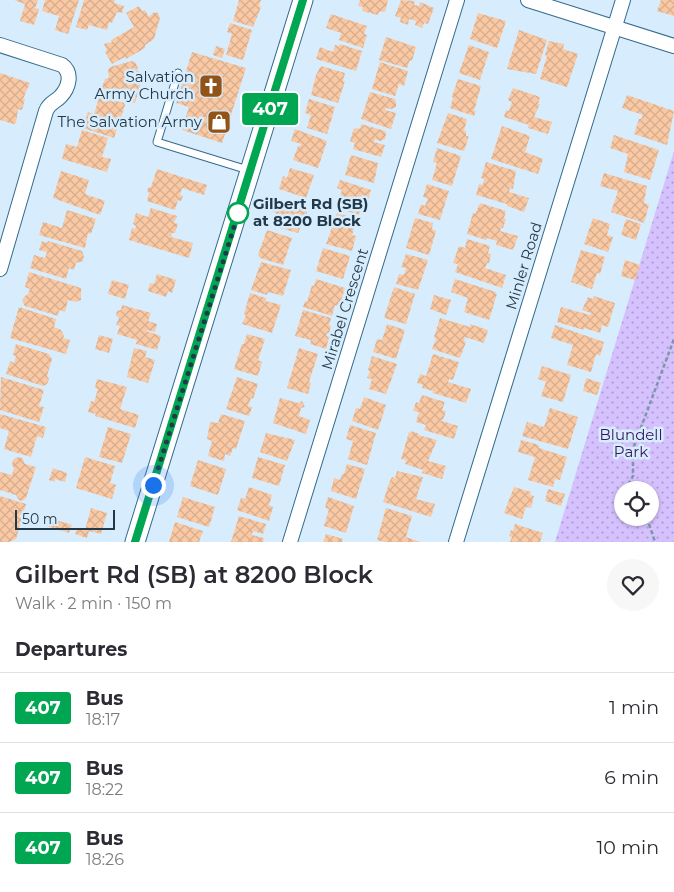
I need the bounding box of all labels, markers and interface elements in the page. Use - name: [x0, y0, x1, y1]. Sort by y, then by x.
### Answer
- place label: Salvation Army Church: [95, 67, 194, 103]
- church icon: Salvation Army Church: [198, 73, 224, 99]
- line badge: 407: [241, 93, 299, 125]
- text: 407: [252, 98, 288, 120]
- shop icon: The Salvation Army: [206, 109, 232, 135]
- place label: The Salvation Army: [57, 112, 203, 131]
- place label: Gilbert Rd (SB) at 8200 Block: [253, 194, 368, 230]
- marker: Gilbert Rd (SB) at 8200 Block: [227, 202, 249, 224]
- street label: Minler Road: [501, 220, 546, 312]
- street label: Mirabel Crescent: [317, 246, 372, 372]
- park label: Blundell Park: [600, 425, 662, 461]
- your location: [141, 473, 166, 498]
- map controls: [614, 481, 659, 526]
- button: locate: [614, 481, 659, 526]
- scale bar: [15, 507, 115, 530]
- text: 50 m: [22, 510, 58, 528]
- button: heart: [607, 559, 659, 611]
- text: Gilbert Rd (SB) at 8200 Block: [15, 560, 373, 589]
- text: Walk · 2 min · 150 m: [15, 594, 172, 613]
- text: Departures: [15, 638, 127, 661]
- text: Bus: [86, 687, 123, 710]
- text: 1 min: [609, 696, 659, 719]
- text: 407: [25, 697, 61, 719]
- text: 18:17: [86, 710, 120, 729]
- text: Bus: [86, 757, 123, 780]
- text: 6 min: [604, 766, 659, 789]
- text: 407: [25, 767, 61, 789]
- text: 18:22: [86, 780, 123, 799]
- text: Bus: [86, 827, 123, 850]
- text: 10 min: [596, 836, 659, 859]
- text: 407: [25, 837, 61, 859]
- text: 18:26: [86, 850, 124, 869]

